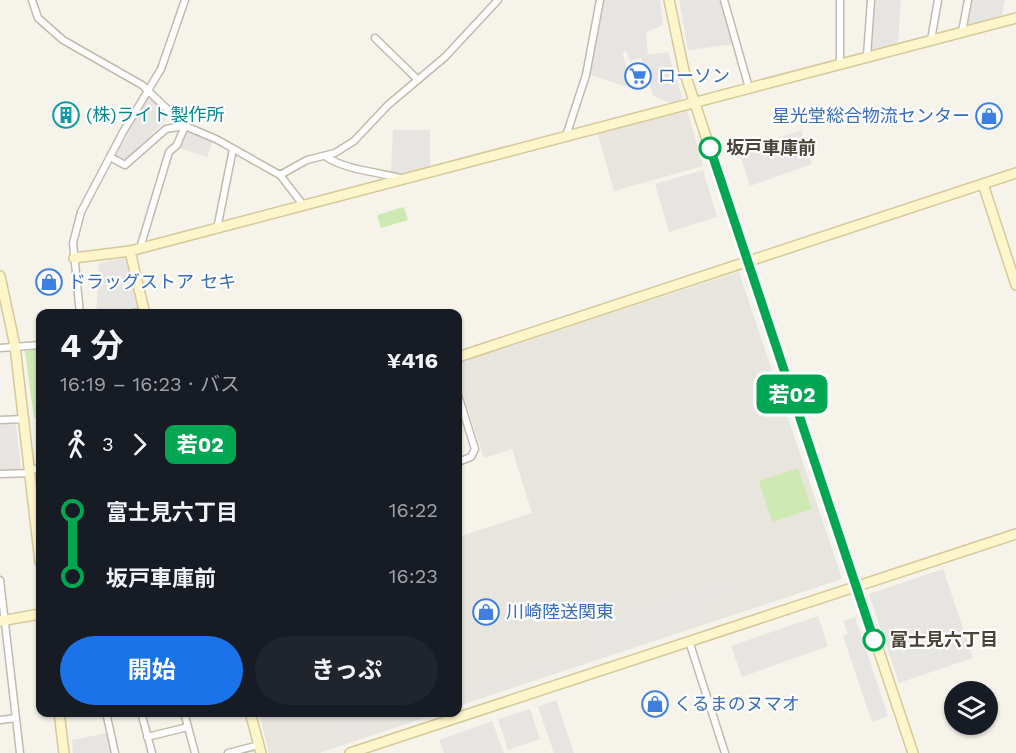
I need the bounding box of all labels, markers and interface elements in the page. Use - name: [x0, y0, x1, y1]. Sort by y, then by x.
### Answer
- supermarket icon: ローソン: [623, 61, 653, 91]
- place label: ローソン: [658, 65, 730, 86]
- building icon: (株)ライト製作所: [51, 100, 81, 130]
- shop icon: 星光堂総合物流センター: [974, 101, 1004, 131]
- place label: (株)ライト製作所: [86, 104, 225, 125]
- place label: 星光堂総合物流センター: [772, 105, 970, 126]
- marker: 坂戸車庫前: [699, 137, 721, 159]
- place label: 坂戸車庫前: [726, 137, 816, 158]
- shop icon: ドラッグストア セキ: [34, 267, 64, 297]
- place label: ドラッグストア セキ: [68, 271, 236, 292]
- text: 4 分: [60, 326, 124, 365]
- text: ¥416: [387, 348, 438, 373]
- text: 16:19 – 16:23 · バス: [60, 372, 240, 396]
- line badge: 若02: [758, 374, 826, 414]
- text: 若02: [768, 382, 816, 407]
- icon: walk: [60, 428, 93, 461]
- icon: forward: [123, 428, 156, 461]
- text: 3: [102, 432, 114, 456]
- text: 若02: [177, 432, 224, 457]
- text: 16:22: [389, 498, 438, 522]
- text: 富士見六丁目: [106, 500, 238, 525]
- text: 16:23: [389, 564, 438, 588]
- text: 坂戸車庫前: [106, 566, 216, 591]
- shop icon: 川崎陸送関東: [471, 597, 501, 627]
- place label: 川崎陸送関東: [506, 601, 614, 622]
- marker: 富士見六丁目: [863, 629, 885, 651]
- place label: 富士見六丁目: [890, 629, 998, 650]
- button: 開始: [60, 636, 243, 705]
- button: きっぷ: [255, 636, 438, 705]
- map controls: [944, 681, 998, 735]
- button: layers: [944, 681, 998, 735]
- shop icon: くるまのヌマオ: [640, 689, 670, 719]
- place label: くるまのヌマオ: [674, 693, 800, 714]

